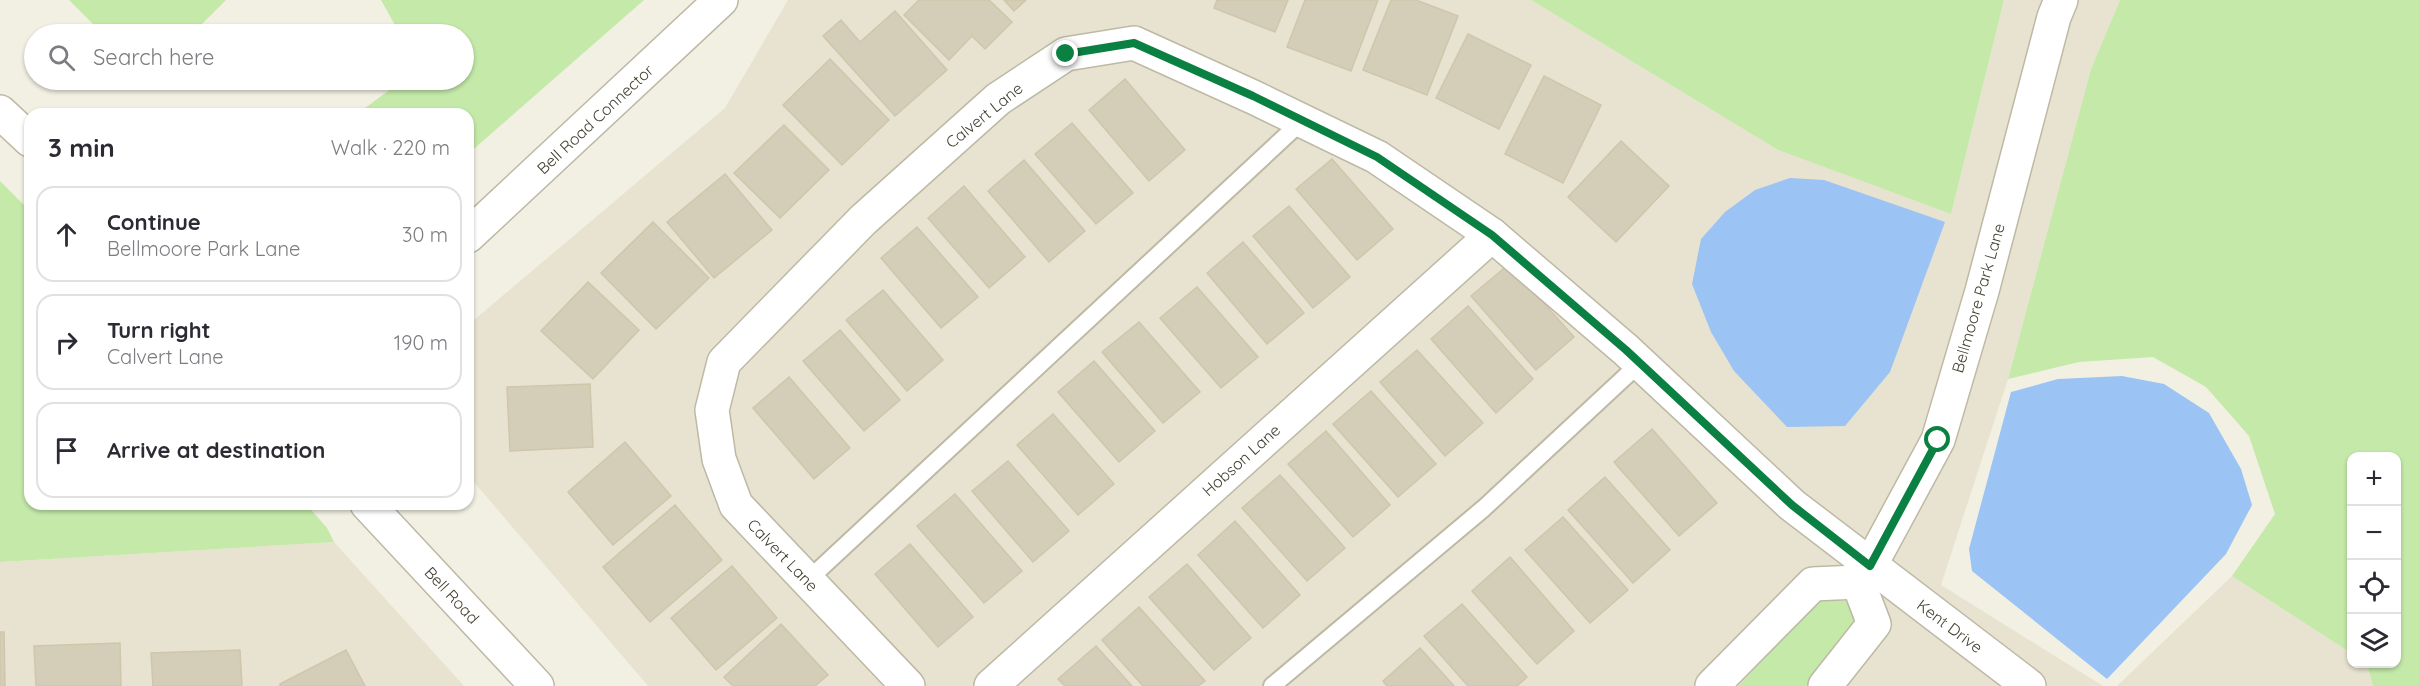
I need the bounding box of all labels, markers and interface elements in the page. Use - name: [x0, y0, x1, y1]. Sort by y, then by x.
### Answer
- search box: [24, 24, 474, 90]
- route end: [1052, 40, 1078, 66]
- icon: search: [45, 41, 78, 74]
- text: Search here: [93, 43, 214, 71]
- street label: Bell Road Connector: [532, 60, 658, 178]
- street label: Calvert Lane: [941, 78, 1027, 152]
- text: 3 min: [48, 131, 115, 164]
- text: Walk · 220 m: [331, 135, 450, 160]
- text: Continue: [107, 208, 201, 236]
- icon: ahead: [50, 218, 83, 251]
- street label: Bellmoore Park Lane: [1947, 221, 2009, 375]
- text: 30 m: [402, 222, 448, 247]
- text: Bellmoore Park Lane: [107, 236, 300, 261]
- text: Turn right: [107, 316, 211, 344]
- icon: right: [50, 326, 83, 359]
- text: 190 m: [394, 330, 448, 355]
- text: Calvert Lane: [107, 344, 224, 369]
- street label: Hobson Lane: [1198, 420, 1284, 500]
- route start: [1924, 426, 1950, 452]
- icon: arrive: [50, 434, 83, 467]
- text: Arrive at destination: [107, 436, 325, 464]
- map controls: [2347, 452, 2401, 668]
- button: +: [2347, 452, 2401, 506]
- button: −: [2347, 506, 2401, 560]
- street label: Calvert Lane: [743, 514, 823, 596]
- button: locate: [2347, 560, 2401, 614]
- street label: Bell Road: [421, 562, 483, 628]
- street label: Kent Drive: [1913, 595, 1987, 657]
- button: layers: [2347, 614, 2401, 668]

